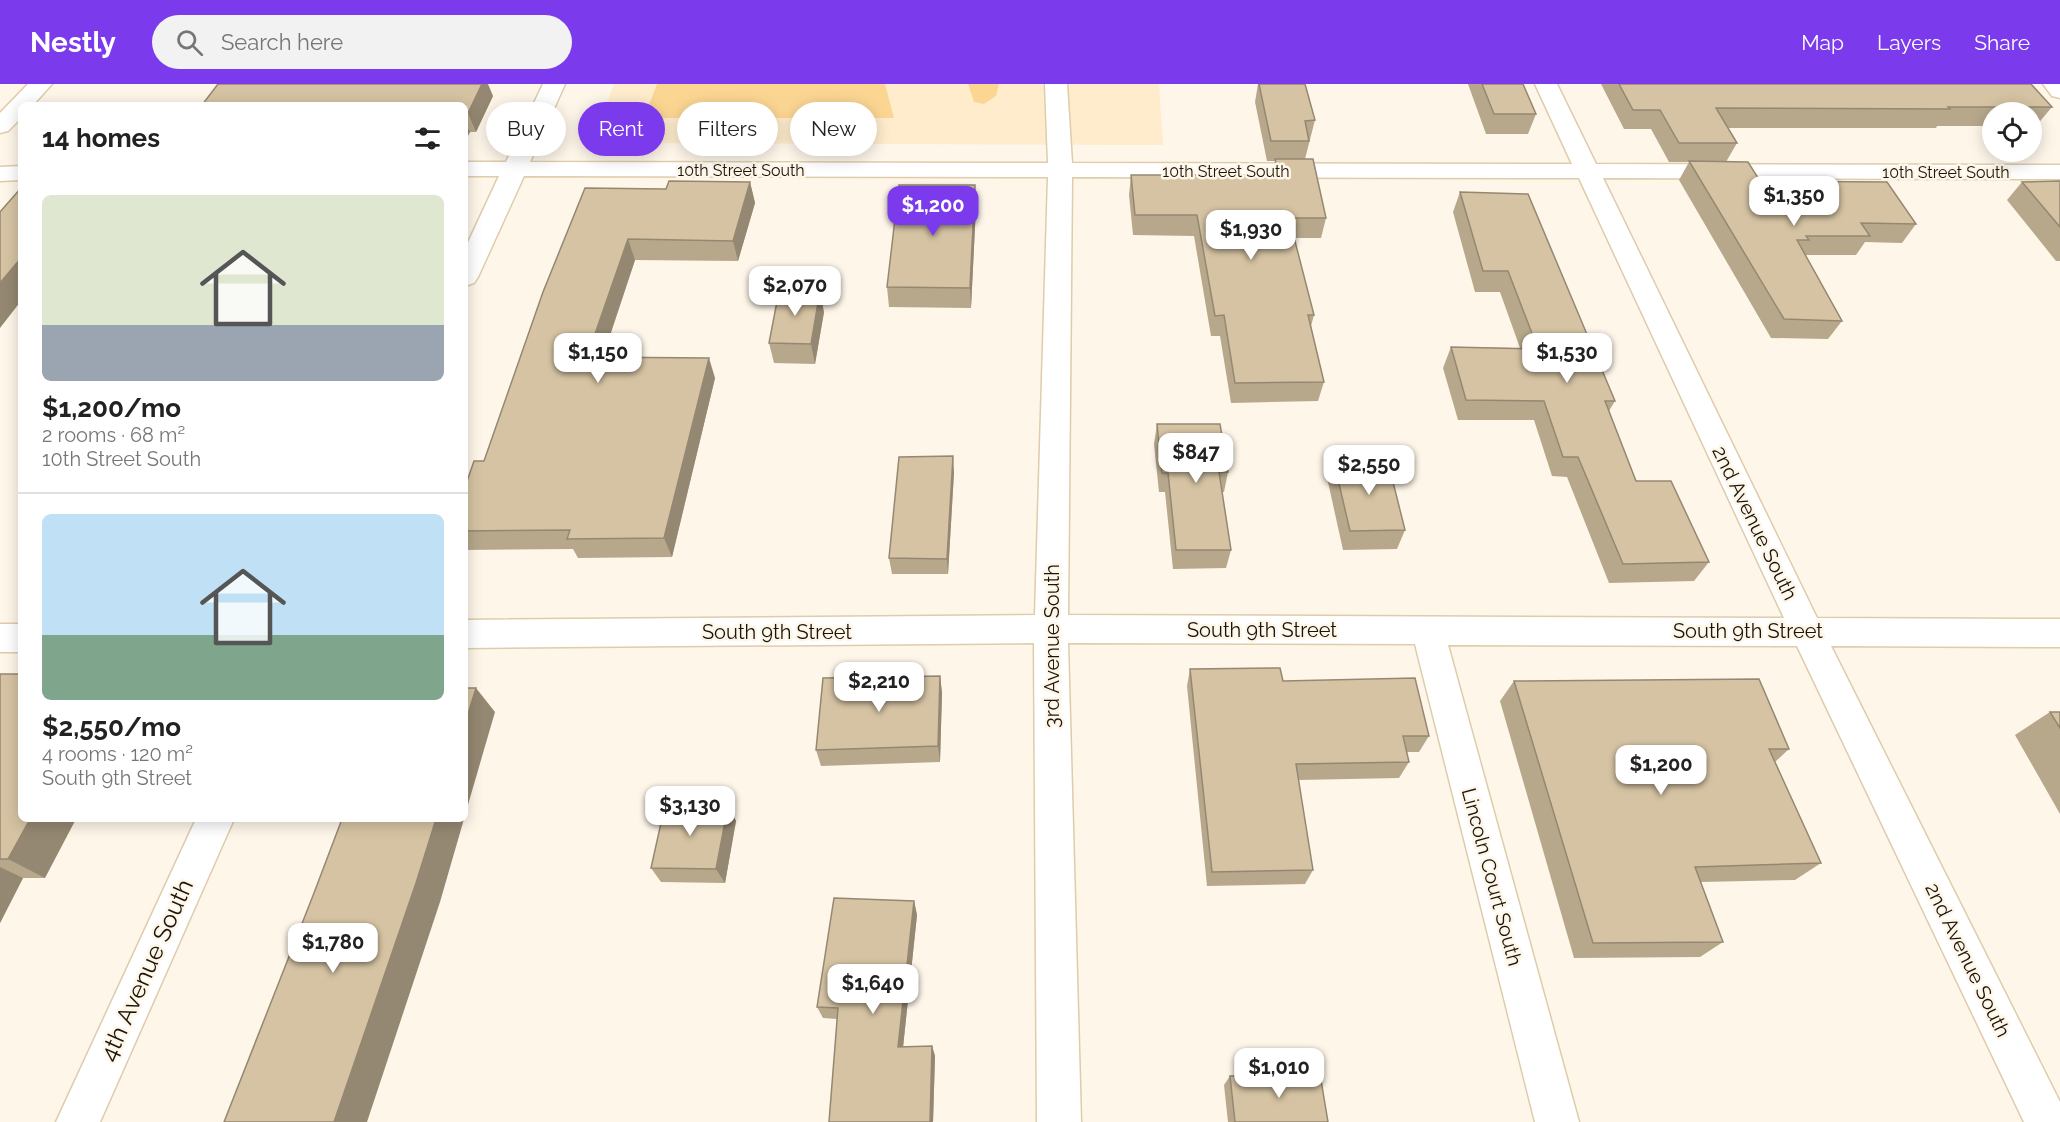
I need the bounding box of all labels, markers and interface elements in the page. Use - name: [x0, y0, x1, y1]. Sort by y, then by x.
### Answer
- search box: [152, 15, 572, 69]
- text: Nestly: [30, 26, 116, 59]
- icon: search: [173, 26, 206, 59]
- text: Search here: [221, 29, 343, 55]
- text: Map: [1801, 30, 1844, 55]
- text: Layers: [1877, 30, 1941, 55]
- text: Share: [1974, 30, 2030, 55]
- chip: Buy: [486, 102, 566, 156]
- chip: Rent: [578, 102, 665, 156]
- chip: Filters: [677, 102, 778, 156]
- chip: New: [790, 102, 877, 156]
- map controls: [1982, 102, 2042, 162]
- button: locate: [1982, 102, 2042, 162]
- icon: filters: [411, 122, 444, 155]
- text: 14 homes: [42, 123, 160, 153]
- street label: 10th Street South: [677, 161, 805, 180]
- street label: 10th Street South: [1162, 162, 1290, 181]
- street label: 10th Street South: [1882, 163, 2010, 182]
- pin: $1,350: [1745, 176, 1843, 227]
- text: $1,350: [1763, 183, 1825, 207]
- pin: $1,200: [884, 186, 982, 237]
- text: $1,200: [901, 193, 965, 217]
- pin: $1,930: [1202, 210, 1300, 261]
- text: $1,930: [1220, 217, 1282, 241]
- icon: home: [189, 234, 297, 342]
- pin: $2,070: [746, 266, 844, 317]
- text: $2,070: [763, 273, 827, 297]
- pin: $1,150: [549, 333, 647, 384]
- pin: $1,530: [1518, 333, 1616, 384]
- text: $1,150: [568, 340, 628, 364]
- text: $1,530: [1536, 340, 1598, 364]
- text: $1,200/mo: [42, 393, 181, 423]
- text: 2 rooms · 68 m²: [42, 423, 185, 447]
- pin: $847: [1160, 433, 1232, 484]
- text: $847: [1172, 440, 1220, 464]
- street label: 2nd Avenue South: [1707, 442, 1803, 604]
- pin: $2,550: [1320, 445, 1418, 496]
- text: 10th Street South: [42, 447, 201, 471]
- text: $2,550: [1337, 452, 1401, 476]
- icon: home: [189, 553, 297, 661]
- street label: 3rd Avenue South: [1040, 564, 1064, 728]
- street label: South 9th Street: [1187, 618, 1337, 642]
- street label: South 9th Street: [1673, 619, 1823, 643]
- street label: South 9th Street: [702, 620, 852, 644]
- pin: $2,210: [830, 662, 928, 713]
- text: $2,210: [848, 669, 910, 693]
- text: $2,550/mo: [42, 712, 181, 742]
- text: 4 rooms · 120 m²: [42, 742, 193, 766]
- pin: $1,200: [1612, 745, 1710, 796]
- text: $1,200: [1629, 752, 1693, 776]
- text: South 9th Street: [42, 766, 192, 790]
- street label: Lincoln Court South: [1457, 785, 1527, 969]
- pin: $3,130: [641, 786, 739, 837]
- text: $3,130: [659, 793, 721, 817]
- street label: 4th Avenue South: [93, 875, 199, 1065]
- street label: 2nd Avenue South: [1920, 879, 2016, 1041]
- pin: $1,780: [284, 923, 382, 974]
- text: $1,780: [302, 930, 364, 954]
- pin: $1,640: [824, 964, 922, 1015]
- text: $1,640: [841, 971, 905, 995]
- pin: $1,010: [1230, 1048, 1328, 1099]
- text: $1,010: [1248, 1055, 1310, 1079]

